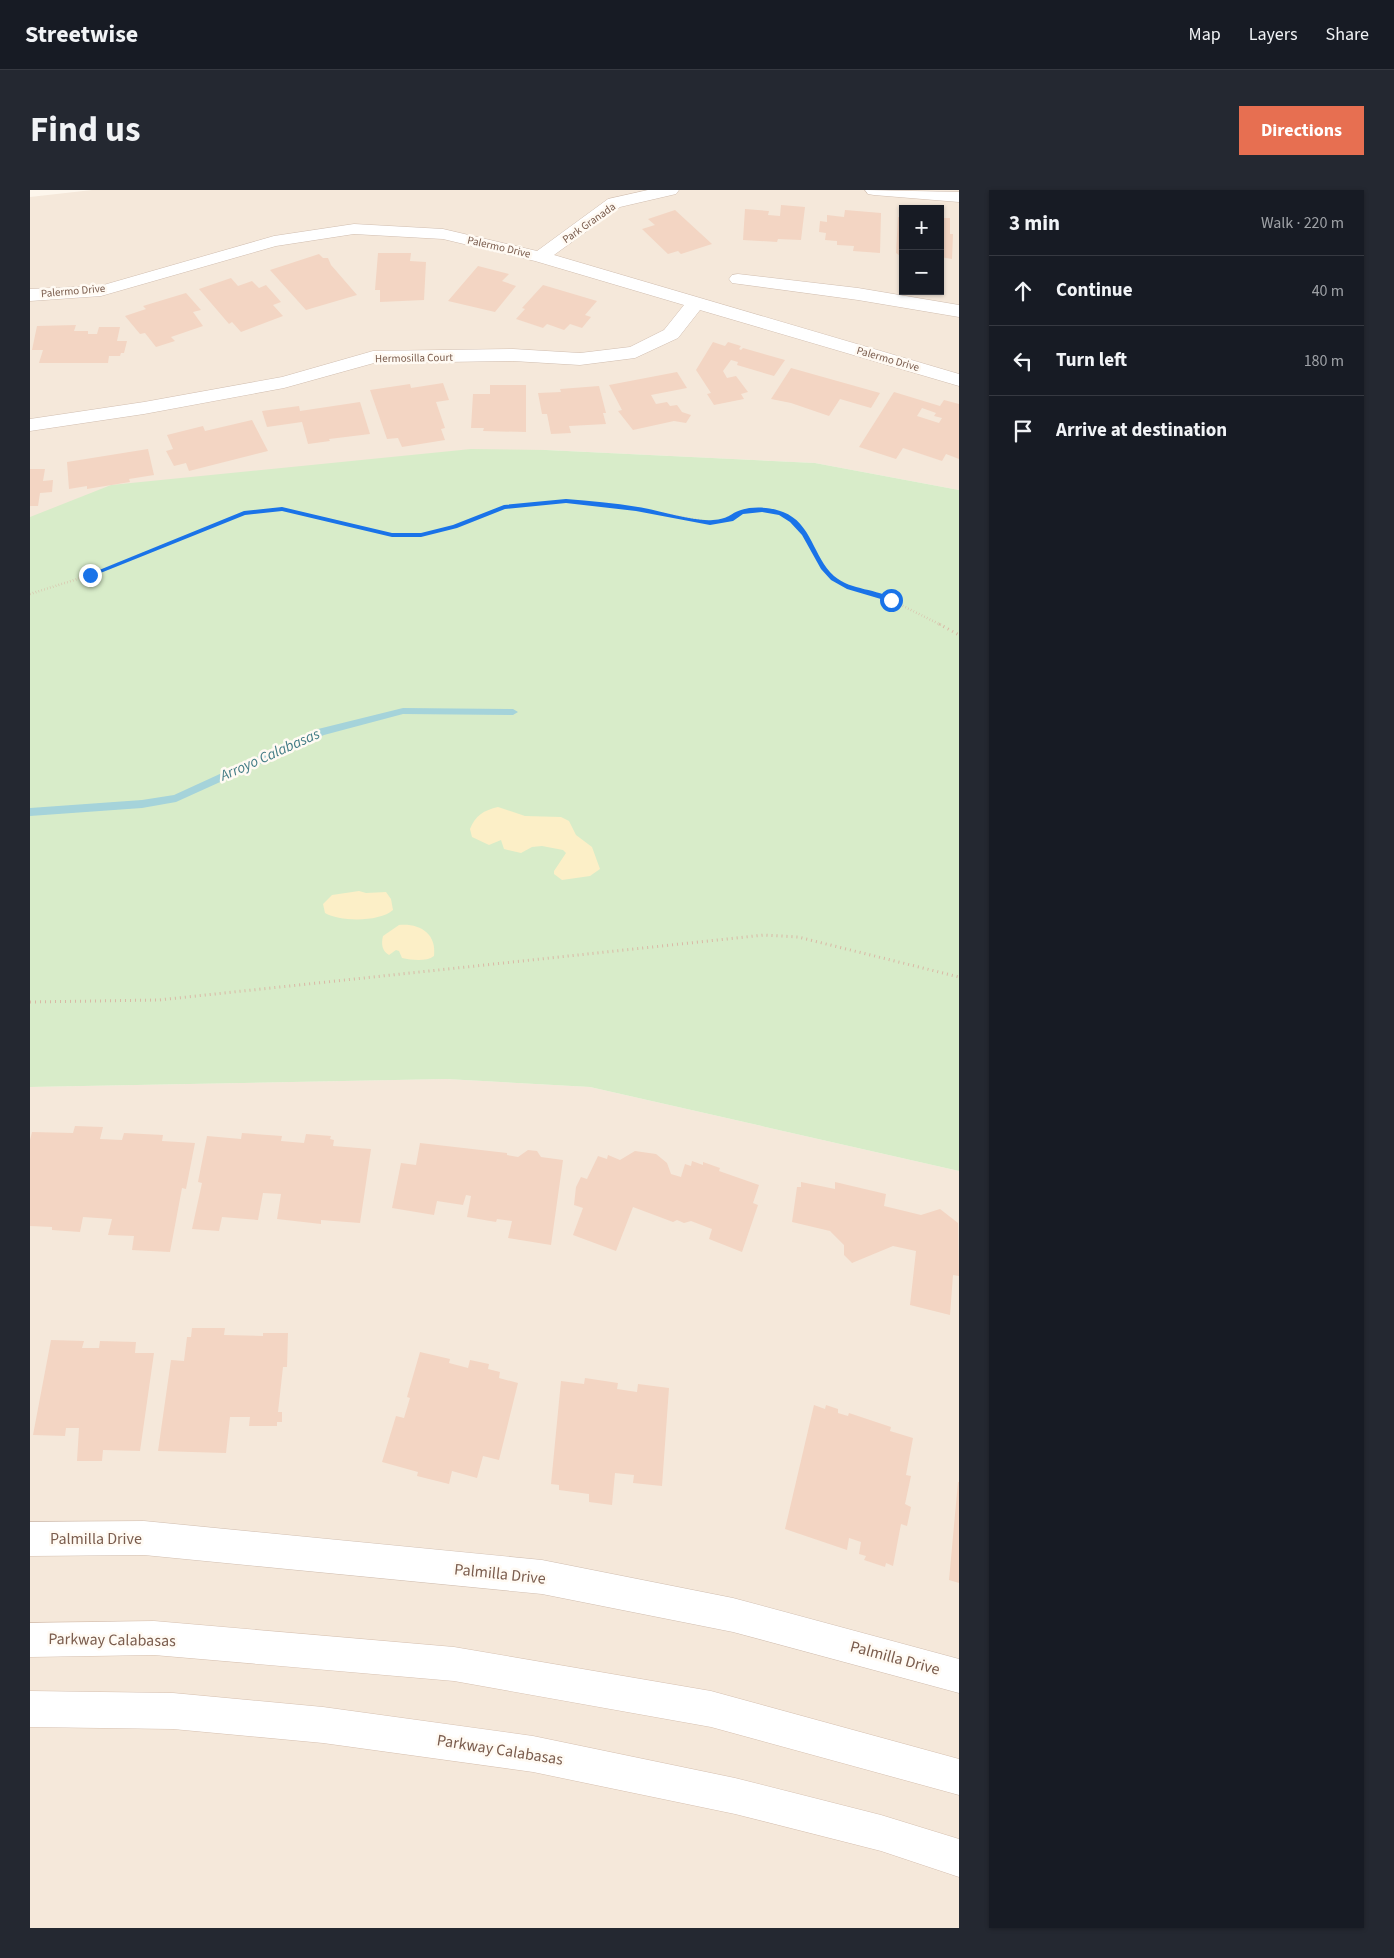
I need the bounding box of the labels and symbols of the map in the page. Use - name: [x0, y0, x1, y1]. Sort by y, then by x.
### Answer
- street label: Park Granada: [559, 199, 619, 247]
- street label: Palermo Drive: [466, 232, 533, 262]
- street label: Palermo Drive: [40, 281, 106, 301]
- street label: Palermo Drive: [855, 343, 922, 375]
- street label: Hermosilla Court: [375, 350, 453, 366]
- route end: [79, 564, 102, 587]
- route start: [880, 589, 903, 612]
- water label: Arroyo Calabasas: [216, 724, 323, 787]
- street label: Palmilla Drive: [50, 1528, 142, 1550]
- street label: Palmilla Drive: [453, 1558, 547, 1590]
- street label: Parkway Calabasas: [48, 1628, 176, 1652]
- street label: Palmilla Drive: [848, 1635, 942, 1681]
- street label: Parkway Calabasas: [435, 1729, 565, 1771]

